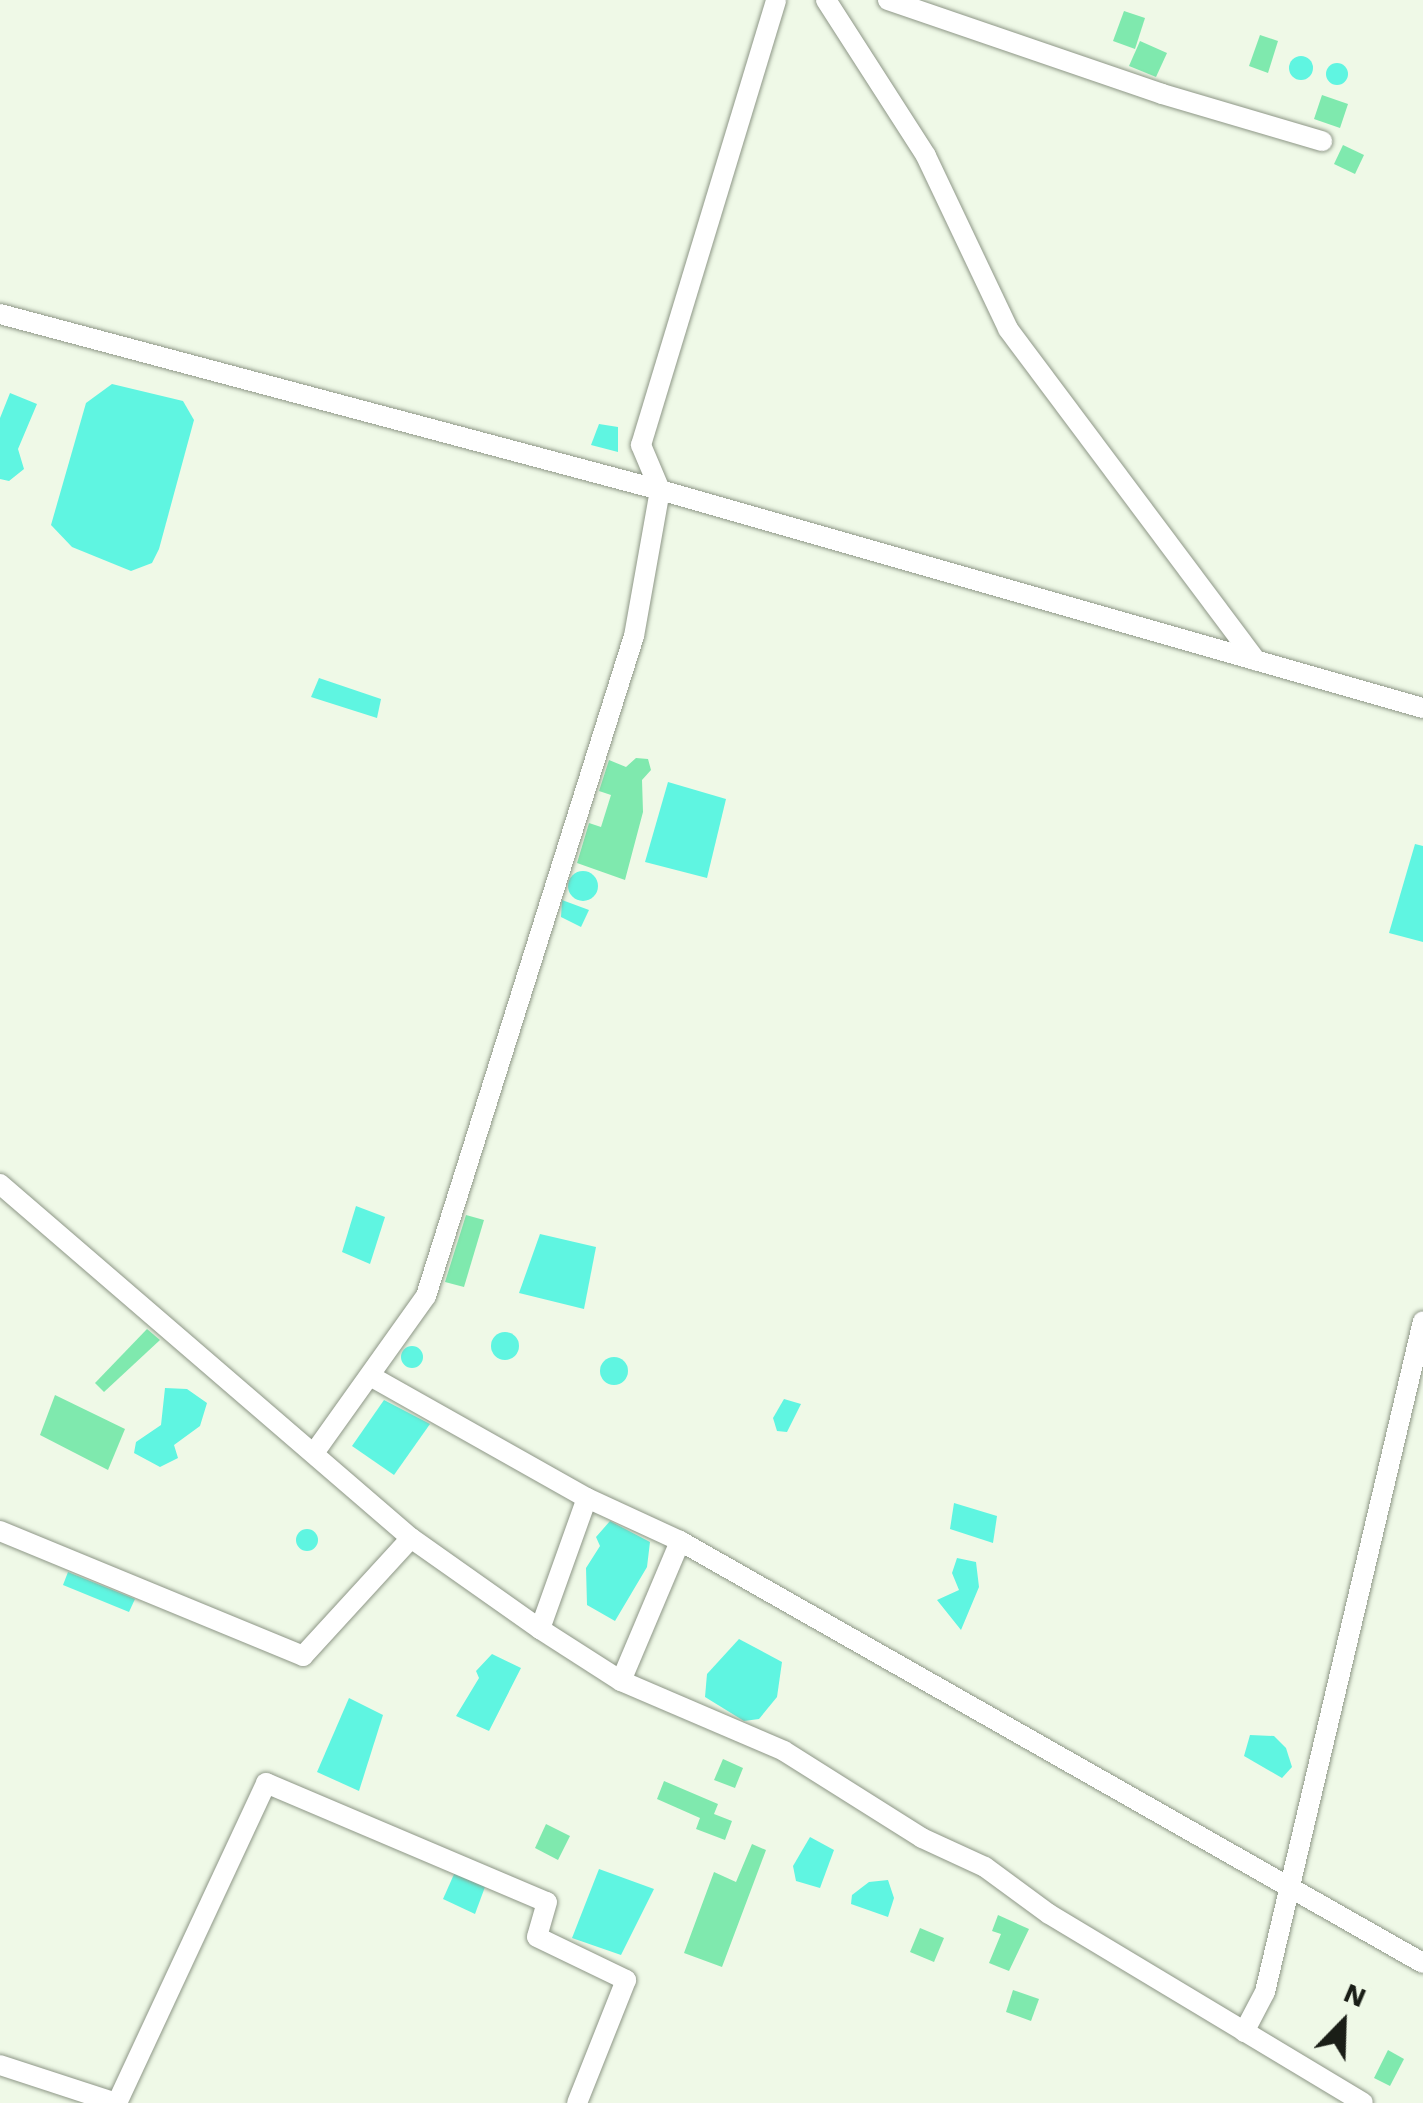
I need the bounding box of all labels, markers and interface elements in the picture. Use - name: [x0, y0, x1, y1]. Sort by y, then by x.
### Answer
- north arrow: [1293, 1973, 1393, 2073]
- text: N: [1339, 1976, 1371, 2014]

